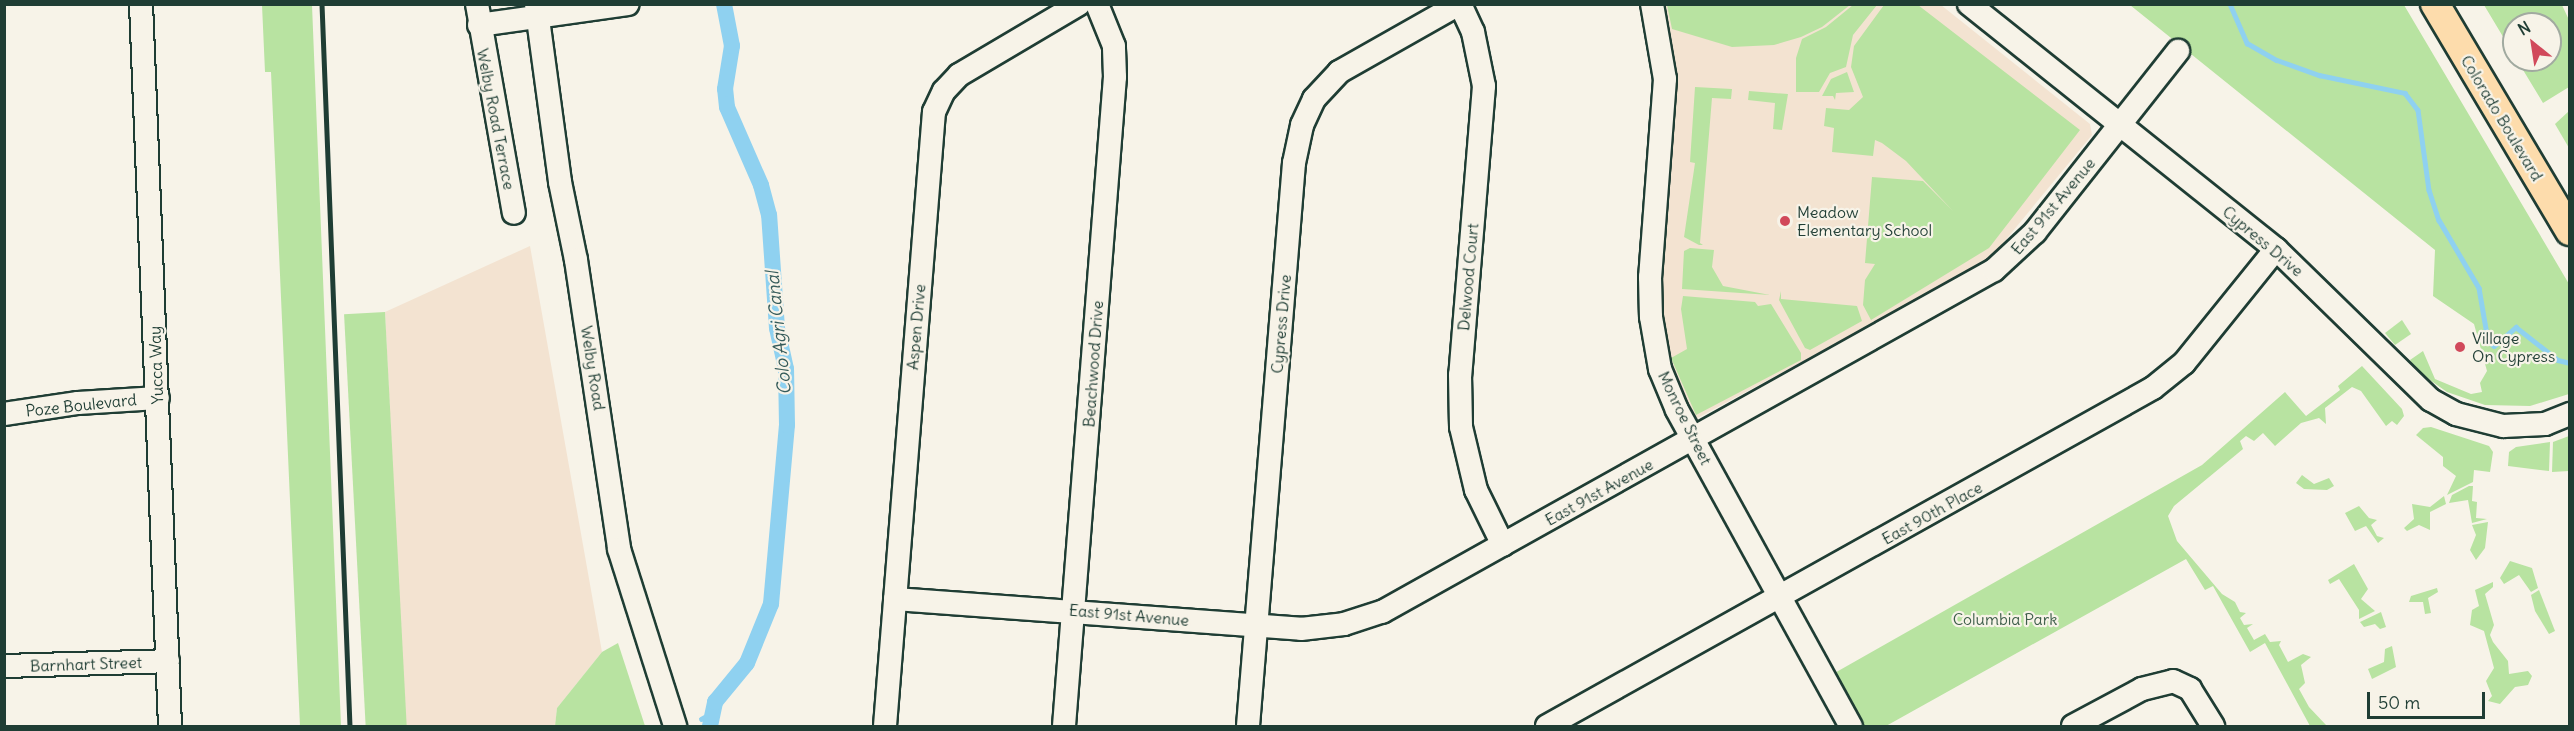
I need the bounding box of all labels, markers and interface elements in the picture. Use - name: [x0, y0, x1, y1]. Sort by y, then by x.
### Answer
- north arrow: [2502, 12, 2562, 72]
- text: N: [2514, 17, 2534, 40]
- street label: Welby Road Terrace: [473, 47, 519, 191]
- street label: Colorado Boulevard: [2457, 52, 2547, 184]
- street label: East 91st Avenue: [2007, 154, 2099, 258]
- place label: Meadow Elementary School: [1797, 202, 1932, 240]
- street label: Cypress Drive: [2219, 202, 2307, 280]
- marker: Meadow Elementary School: [1778, 214, 1792, 228]
- street label: Delwood Court: [1454, 222, 1482, 332]
- water label: Colo Agri Canal: [762, 270, 796, 396]
- street label: Cypress Drive: [1267, 274, 1295, 374]
- street label: Aspen Drive: [903, 283, 929, 371]
- street label: Beachwood Drive: [1079, 300, 1107, 428]
- street label: Welby Road: [577, 324, 609, 412]
- street label: Yucca Way: [145, 325, 167, 405]
- place label: Village On Cypress: [2472, 328, 2555, 366]
- marker: Village On Cypress: [2453, 340, 2467, 354]
- street label: Monroe Street: [1654, 368, 1716, 468]
- street label: Poze Boulevard: [25, 390, 137, 420]
- street label: East 91st Avenue: [1542, 454, 1656, 530]
- street label: East 90th Place: [1879, 478, 1985, 548]
- street label: East 91st Avenue: [1068, 600, 1190, 630]
- park label: Columbia Park: [1953, 609, 2057, 629]
- street label: Barnhart Street: [30, 652, 142, 676]
- scale bar: [2370, 680, 2488, 718]
- text: 50 m: [2378, 691, 2420, 714]

